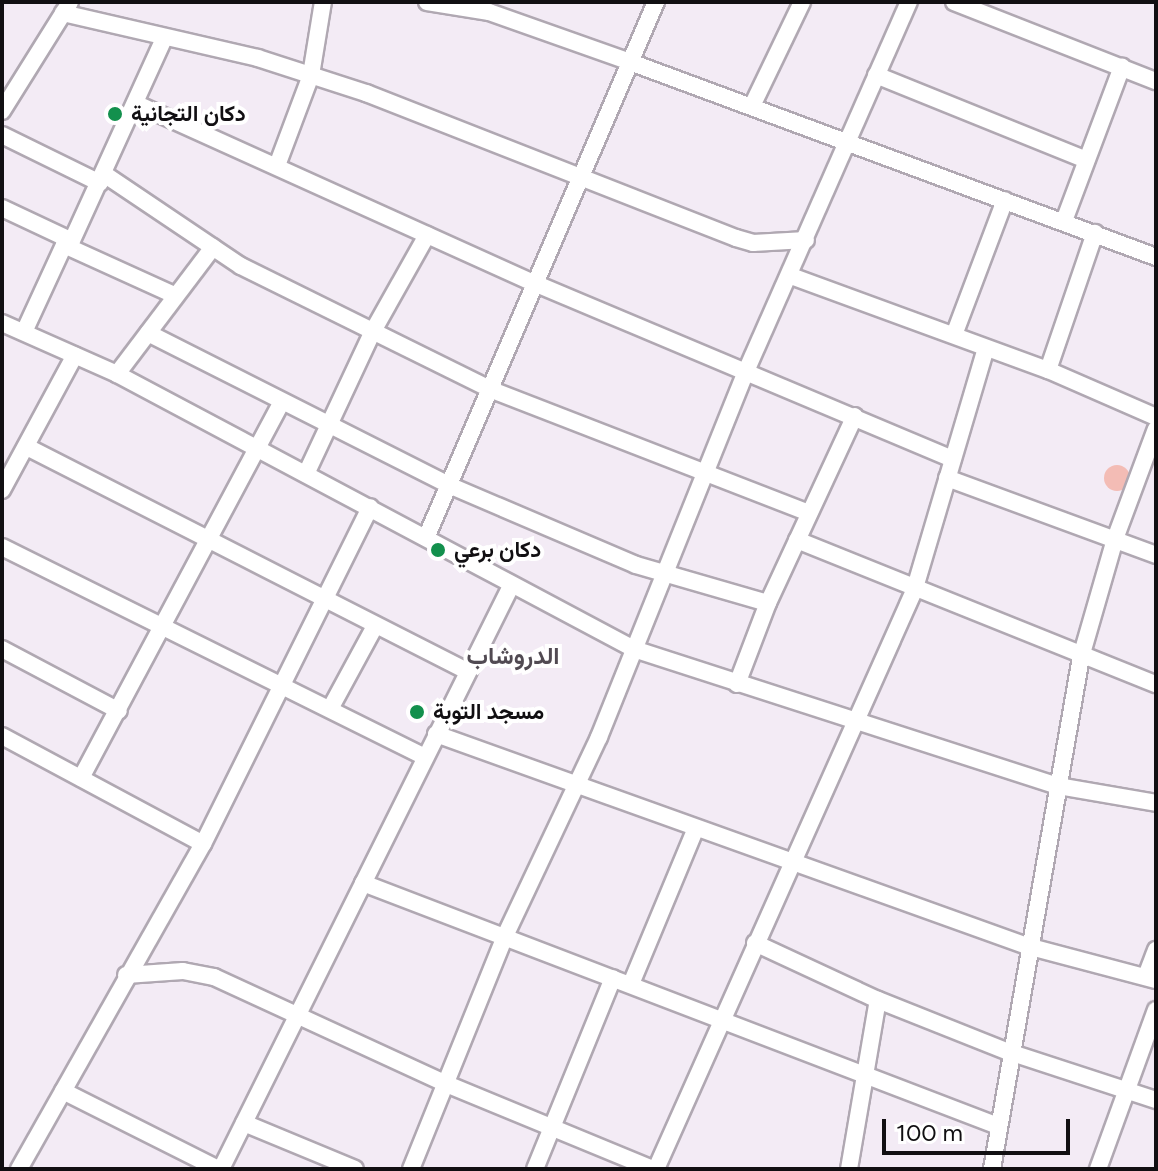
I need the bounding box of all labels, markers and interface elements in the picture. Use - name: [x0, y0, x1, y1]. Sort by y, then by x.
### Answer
- place label: دكان التجانية: [131, 101, 246, 127]
- marker: دكان التجانية: [106, 105, 124, 123]
- place label: دكان برعي: [454, 537, 541, 563]
- marker: دكان برعي: [429, 541, 447, 559]
- district label: الدروشاب: [466, 642, 560, 670]
- place label: مسجد التوبة: [433, 699, 544, 725]
- marker: مسجد التوبة: [408, 703, 426, 721]
- scale bar: [886, 1103, 1074, 1153]
- text: 100 m: [896, 1118, 963, 1147]

